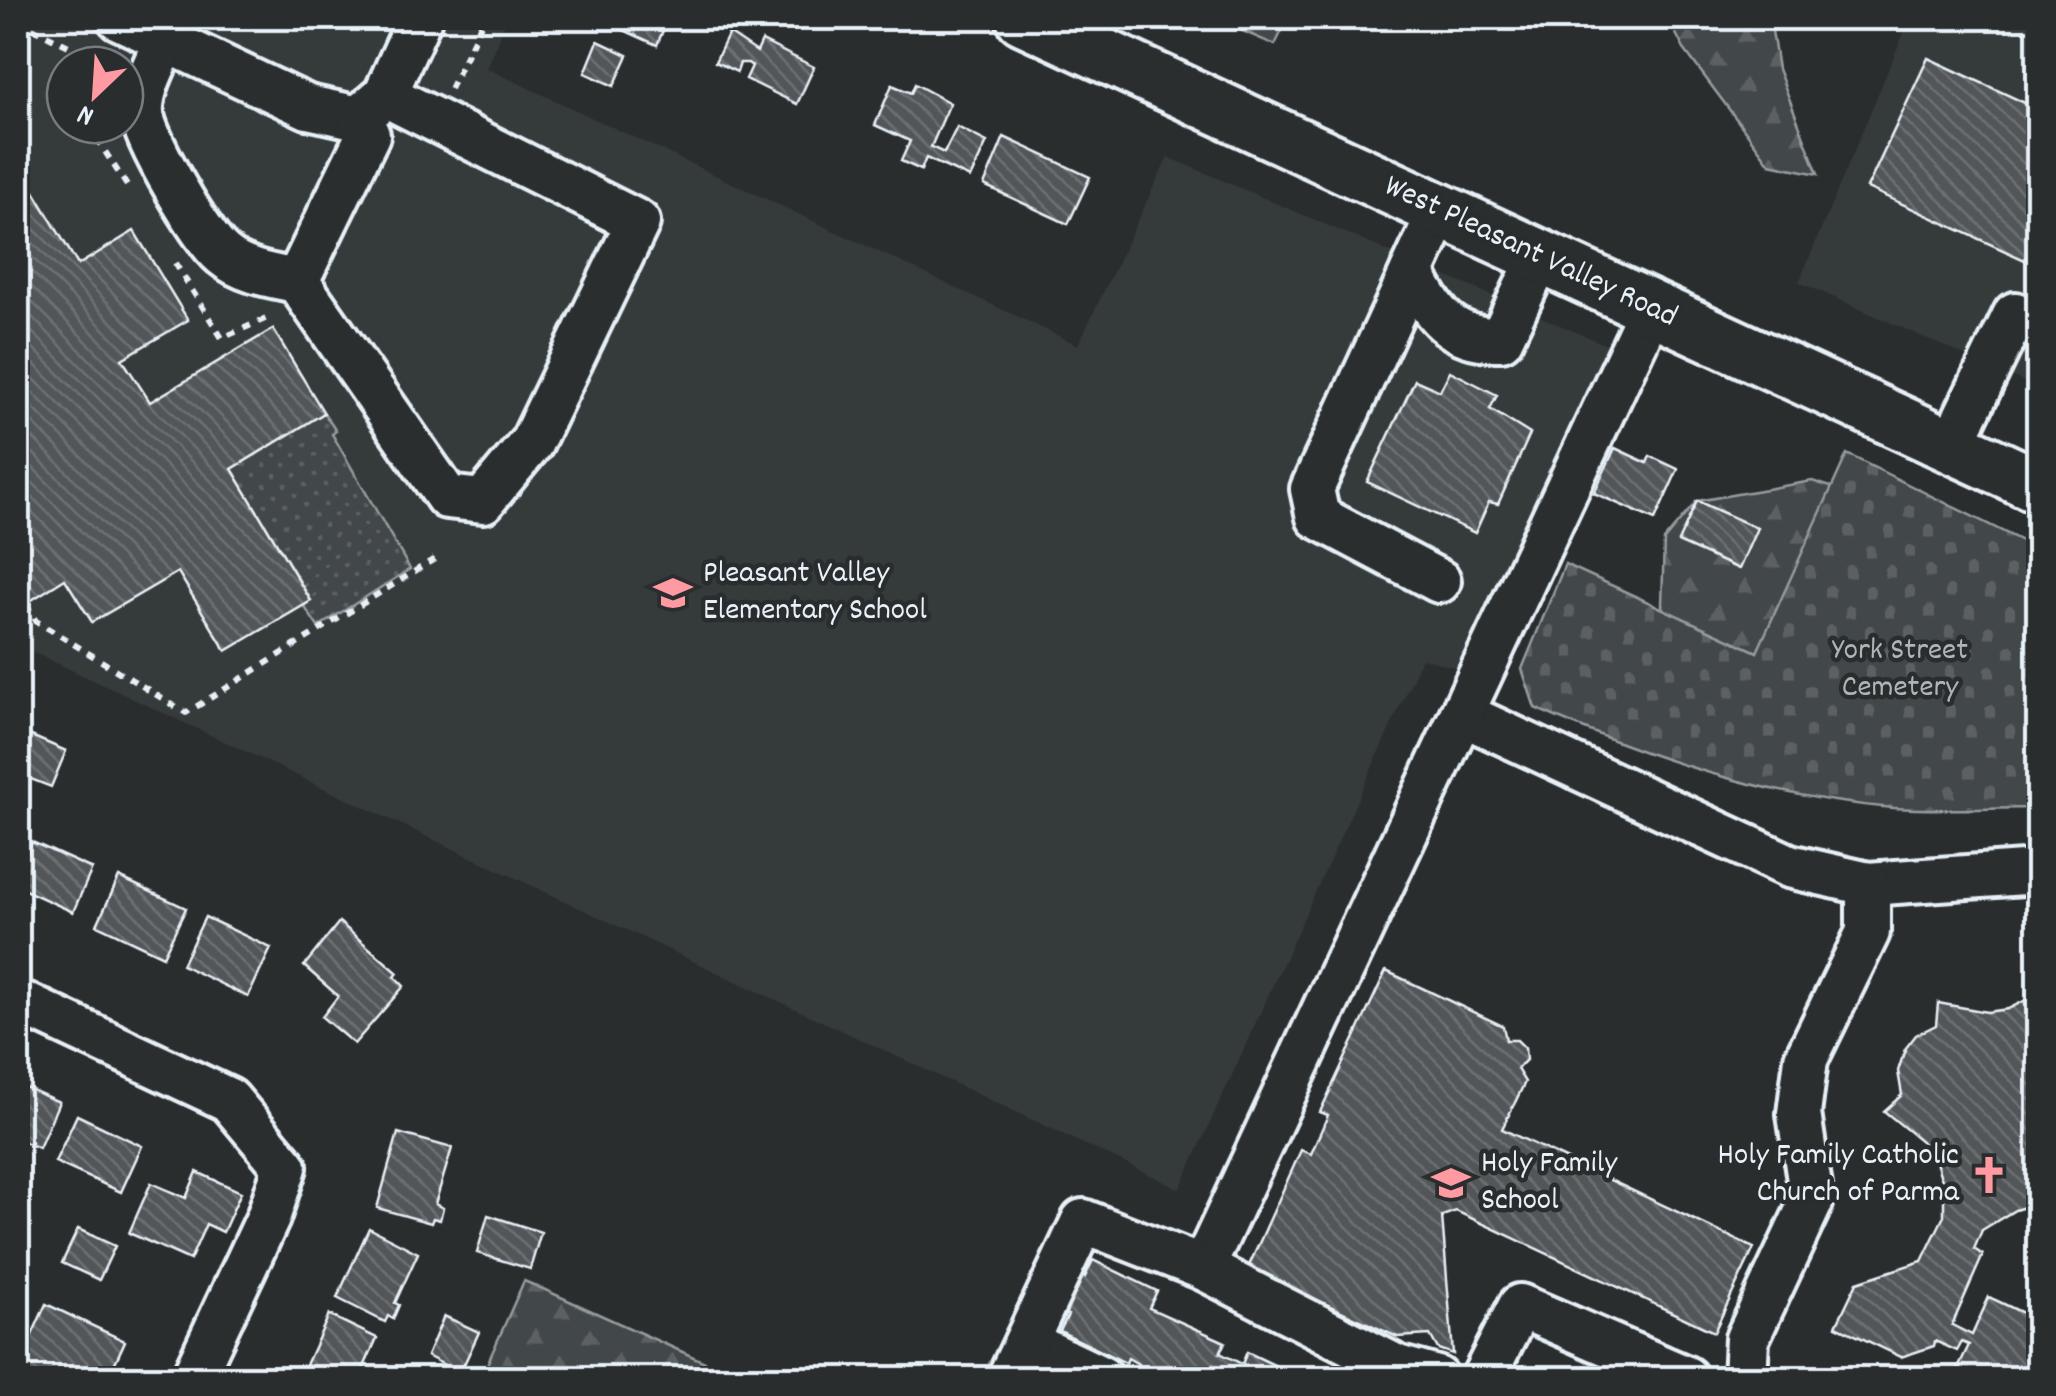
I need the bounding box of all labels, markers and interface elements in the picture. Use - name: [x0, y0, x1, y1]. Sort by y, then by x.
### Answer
- north arrow: [45, 45, 145, 145]
- text: N: [72, 92, 101, 134]
- street label: West Pleasant Valley Road: [1376, 165, 1684, 341]
- place label: Pleasant Valley Elementary School: [703, 552, 927, 635]
- school or university icon: Pleasant Valley Elementary School: [652, 572, 694, 614]
- park label: York Street Cemetery: [1832, 629, 1968, 712]
- place label: Holy Family Catholic Church of Parma: [1718, 1134, 1960, 1217]
- place label: Holy Family School: [1481, 1142, 1618, 1225]
- church icon: Holy Family Catholic Church of Parma: [1968, 1154, 2010, 1196]
- school or university icon: Holy Family School: [1430, 1162, 1472, 1204]

